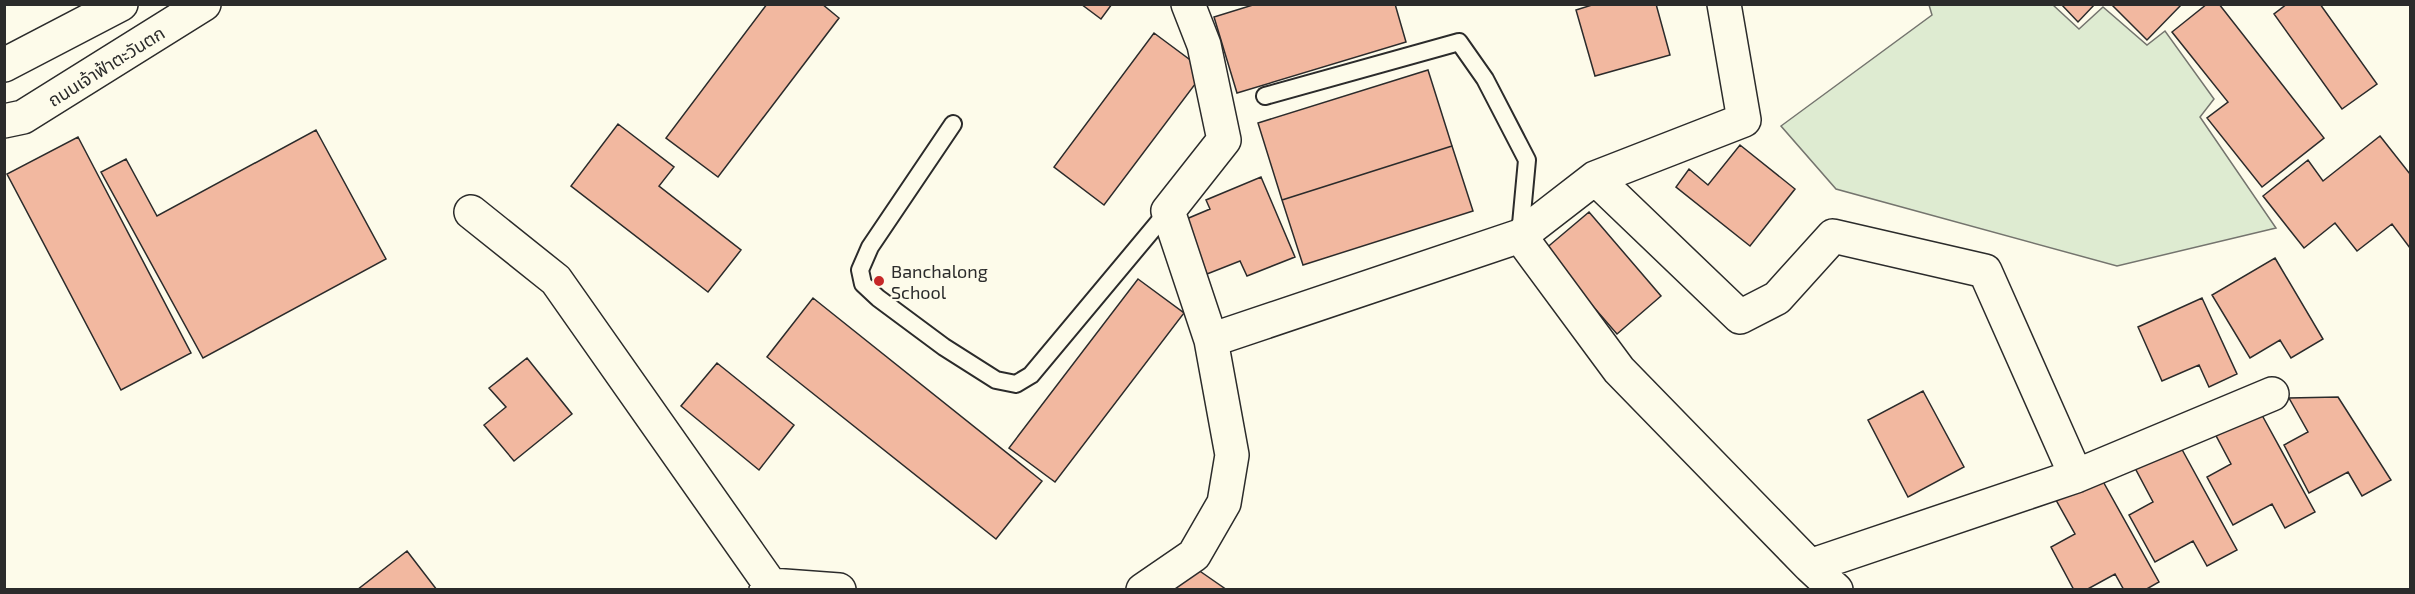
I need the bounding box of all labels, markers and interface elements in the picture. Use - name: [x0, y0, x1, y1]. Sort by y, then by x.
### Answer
- street label: ถนนเจ้าฟ้าตะวันตก: [43, 21, 169, 111]
- place label: Banchalong School: [891, 260, 988, 303]
- marker: Banchalong School: [872, 274, 886, 288]

